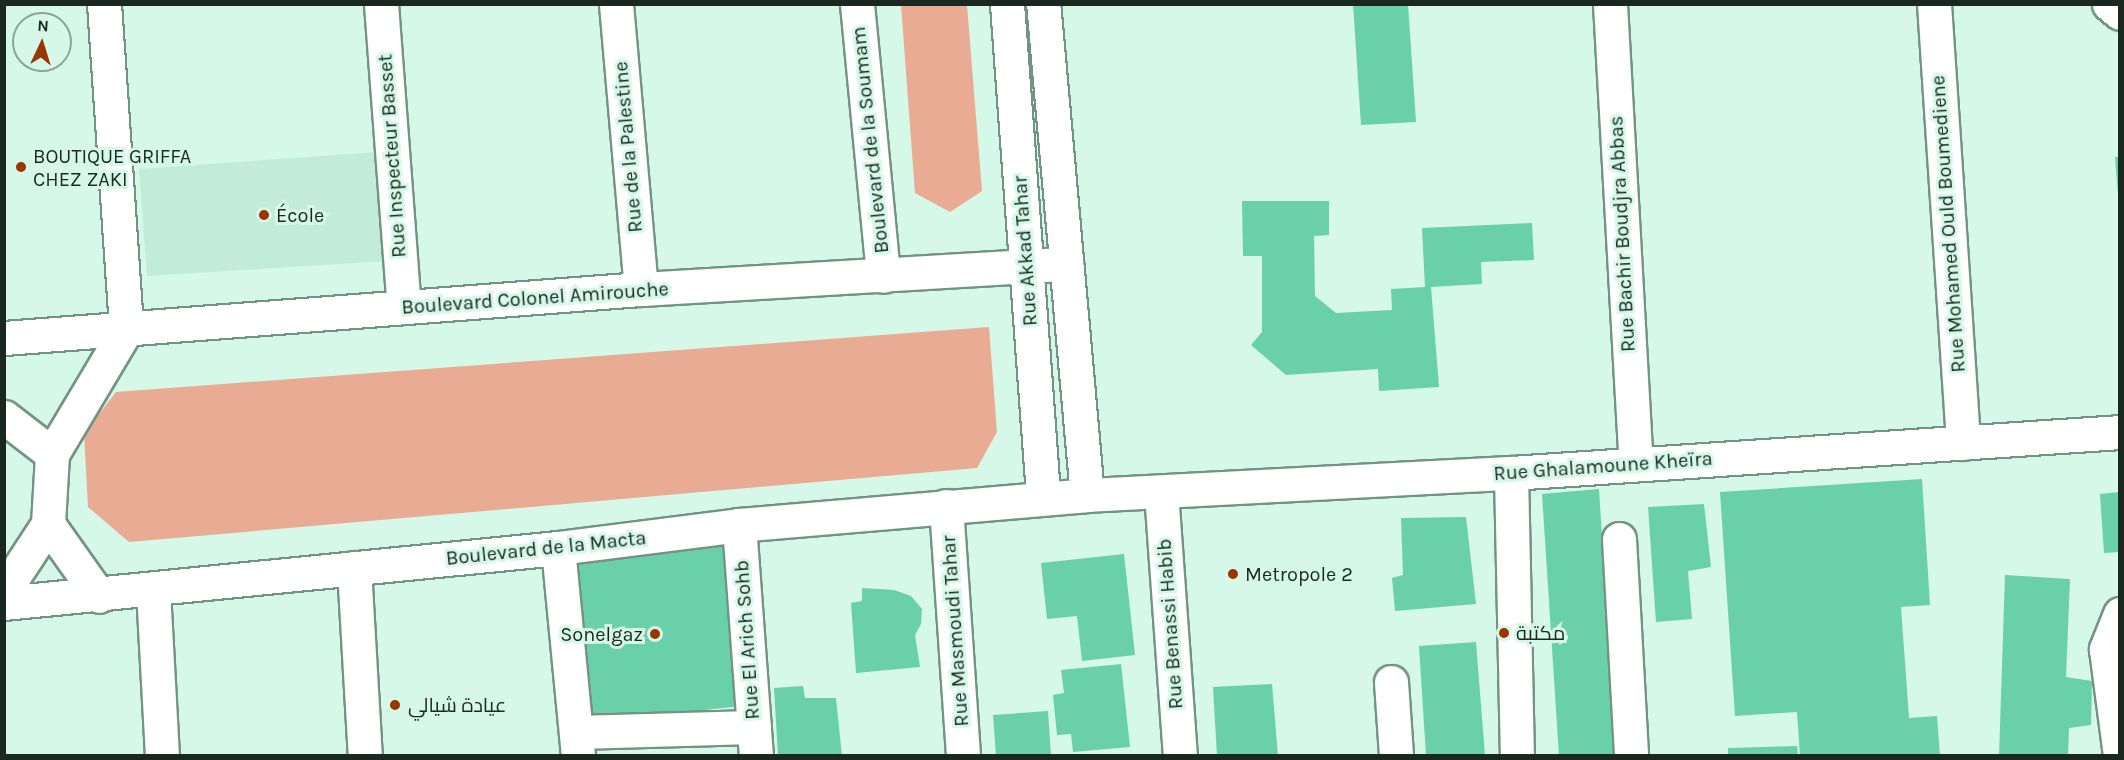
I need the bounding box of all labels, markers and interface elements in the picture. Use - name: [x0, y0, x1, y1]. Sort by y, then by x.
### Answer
- north arrow: [12, 12, 72, 72]
- text: N: [37, 16, 50, 35]
- street label: Boulevard de la Soumam: [846, 25, 894, 255]
- street label: Rue Inspecteur Basset: [373, 53, 411, 259]
- street label: Rue de la Palestine: [609, 60, 647, 234]
- street label: Rue Mohamed Ould Boumediene: [1926, 75, 1970, 373]
- street label: Rue Bachir Boudjra Abbas: [1604, 115, 1640, 353]
- place label: BOUTIQUE GRIFFA CHEZ ZAKI: [33, 144, 191, 191]
- marker: BOUTIQUE GRIFFA CHEZ ZAKI: [14, 160, 28, 174]
- street label: Rue Akkad Tahar: [1008, 175, 1042, 327]
- place label: École: [276, 203, 324, 227]
- marker: École: [257, 208, 271, 222]
- street label: Boulevard Colonel Amirouche: [401, 277, 669, 319]
- street label: Rue Ghalamoune Kheïra: [1493, 446, 1713, 486]
- street label: Boulevard de la Macta: [445, 526, 647, 570]
- street label: Rue Masmoudi Tahar: [936, 535, 974, 727]
- street label: Rue Benassi Habib: [1152, 538, 1188, 710]
- street label: Rue El Arich Sohb: [729, 559, 765, 721]
- place label: Metropole 2: [1245, 562, 1353, 586]
- marker: Metropole 2: [1226, 567, 1240, 581]
- place label: مكتبة: [1516, 621, 1565, 645]
- place label: Sonelgaz: [560, 622, 643, 646]
- marker: مكتبة: [1497, 626, 1511, 640]
- marker: Sonelgaz: [648, 627, 662, 641]
- place label: عيادة شيالي: [408, 693, 506, 717]
- marker: عيادة شيالي: [386, 696, 404, 714]

